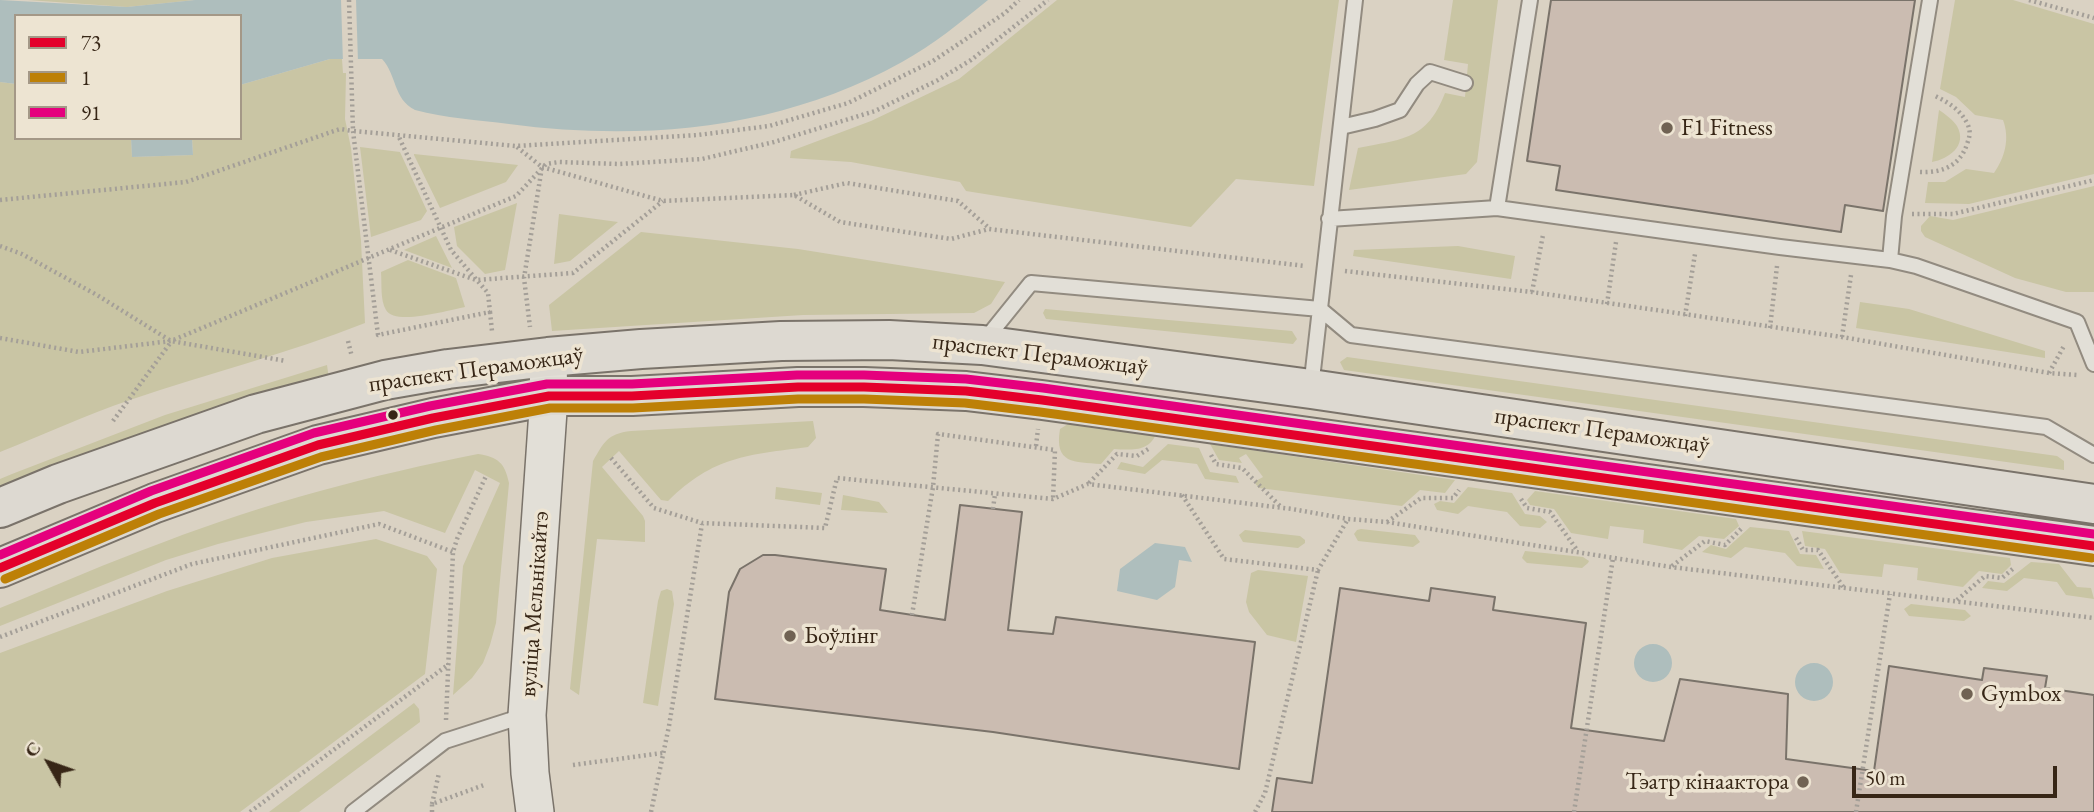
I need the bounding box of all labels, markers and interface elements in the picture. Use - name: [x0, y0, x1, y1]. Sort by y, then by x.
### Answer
- legend: [14, 14, 242, 140]
- text: 73: [81, 29, 101, 56]
- text: 1: [81, 64, 91, 91]
- text: 91: [81, 99, 101, 126]
- place label: F1 Fitness: [1681, 114, 1773, 142]
- marker: F1 Fitness: [1659, 120, 1675, 136]
- street label: праспект Пераможцаў: [931, 328, 1149, 382]
- street label: праспект Пераможцаў: [367, 341, 585, 399]
- street label: праспект Пераможцаў: [1493, 402, 1711, 460]
- unlabelled marker: [386, 408, 400, 422]
- street label: вуліца Мельнікайтэ: [514, 510, 556, 698]
- place label: Боўлінг: [804, 622, 878, 650]
- marker: Боўлінг: [782, 628, 798, 644]
- place label: Gymbox: [1981, 680, 2061, 708]
- marker: Gymbox: [1959, 686, 1975, 702]
- north arrow: [14, 728, 84, 798]
- text: С: [19, 736, 46, 762]
- scale bar: [1856, 752, 2061, 796]
- text: 50 m: [1865, 764, 1906, 791]
- place label: Тэатр кінаактора: [1625, 768, 1789, 796]
- marker: Тэатр кінаактора: [1795, 774, 1811, 790]

